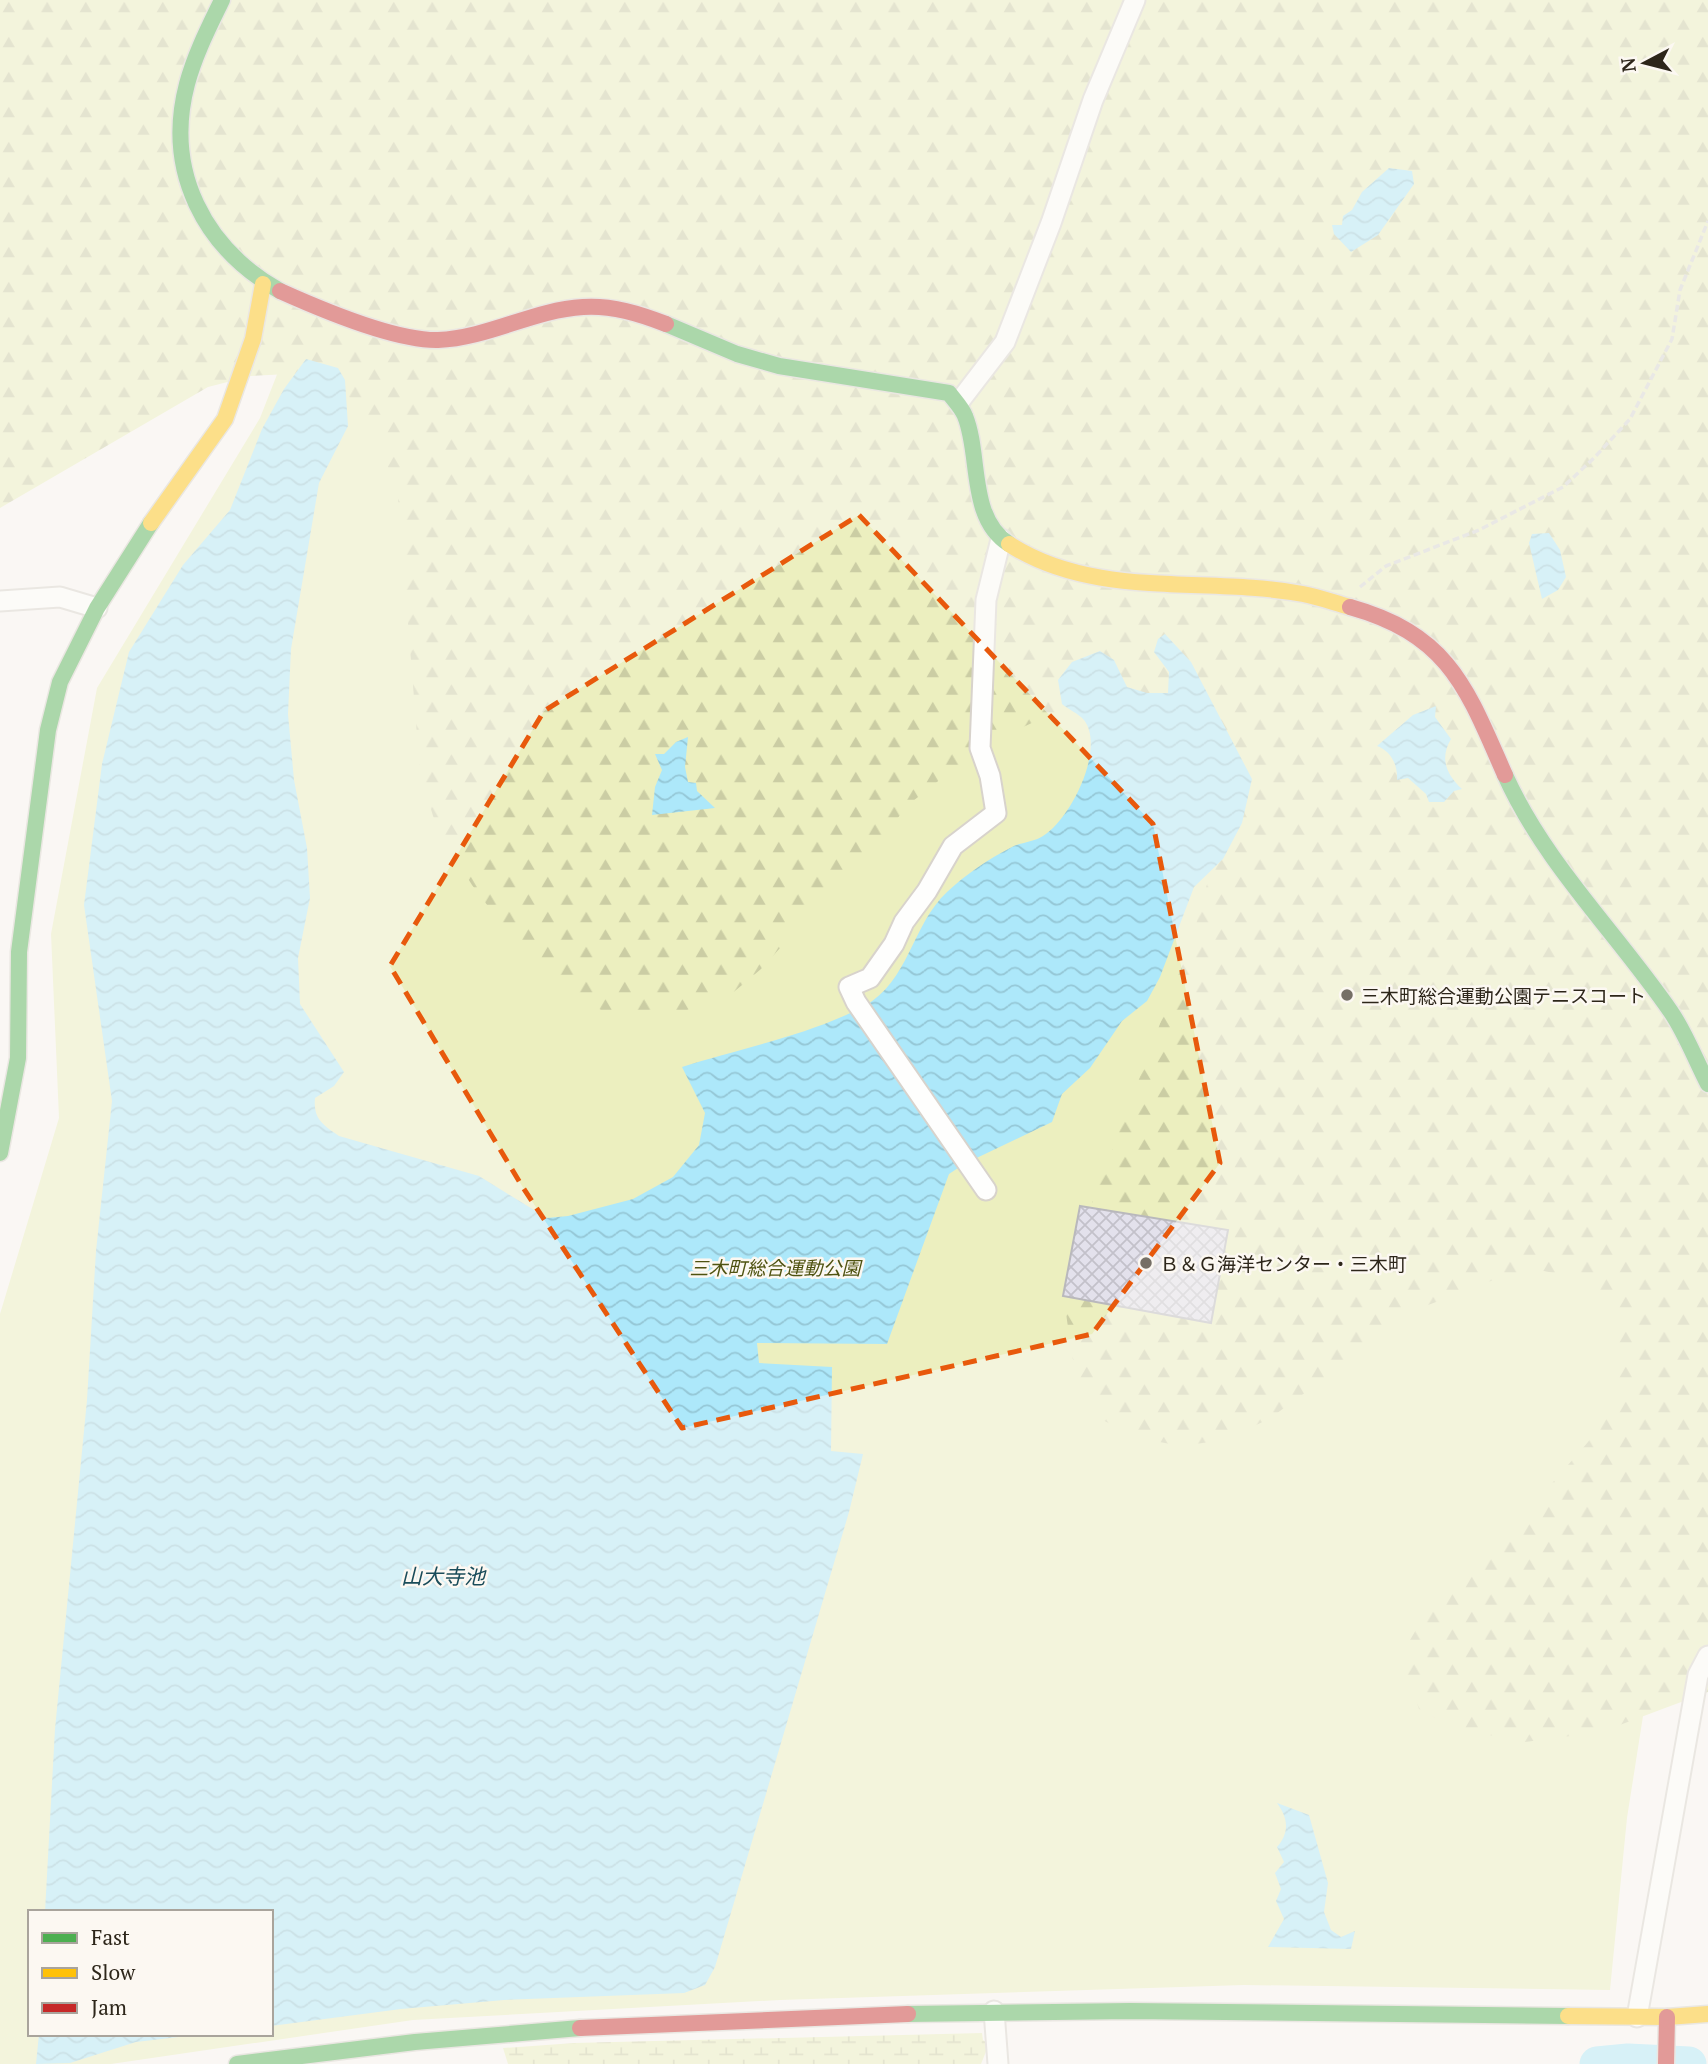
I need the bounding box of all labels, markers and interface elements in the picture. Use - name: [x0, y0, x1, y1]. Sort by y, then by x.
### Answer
- north arrow: [1610, 28, 1680, 98]
- text: N: [1614, 56, 1641, 74]
- place label: 三木町総合運動公園テニスコート: [1361, 983, 1646, 1008]
- marker: 三木町総合運動公園テニスコート: [1339, 987, 1355, 1003]
- place label: Ｂ＆Ｇ海洋センター・三木町: [1160, 1251, 1407, 1276]
- park label: 三木町総合運動公園: [689, 1255, 863, 1280]
- marker: Ｂ＆Ｇ海洋センター・三木町: [1138, 1255, 1154, 1271]
- water label: 山大寺池: [401, 1562, 487, 1590]
- legend: [28, 1910, 273, 2036]
- text: Fast: [91, 1923, 130, 1951]
- text: Slow: [91, 1958, 136, 1986]
- text: Jam: [91, 1993, 127, 2021]

